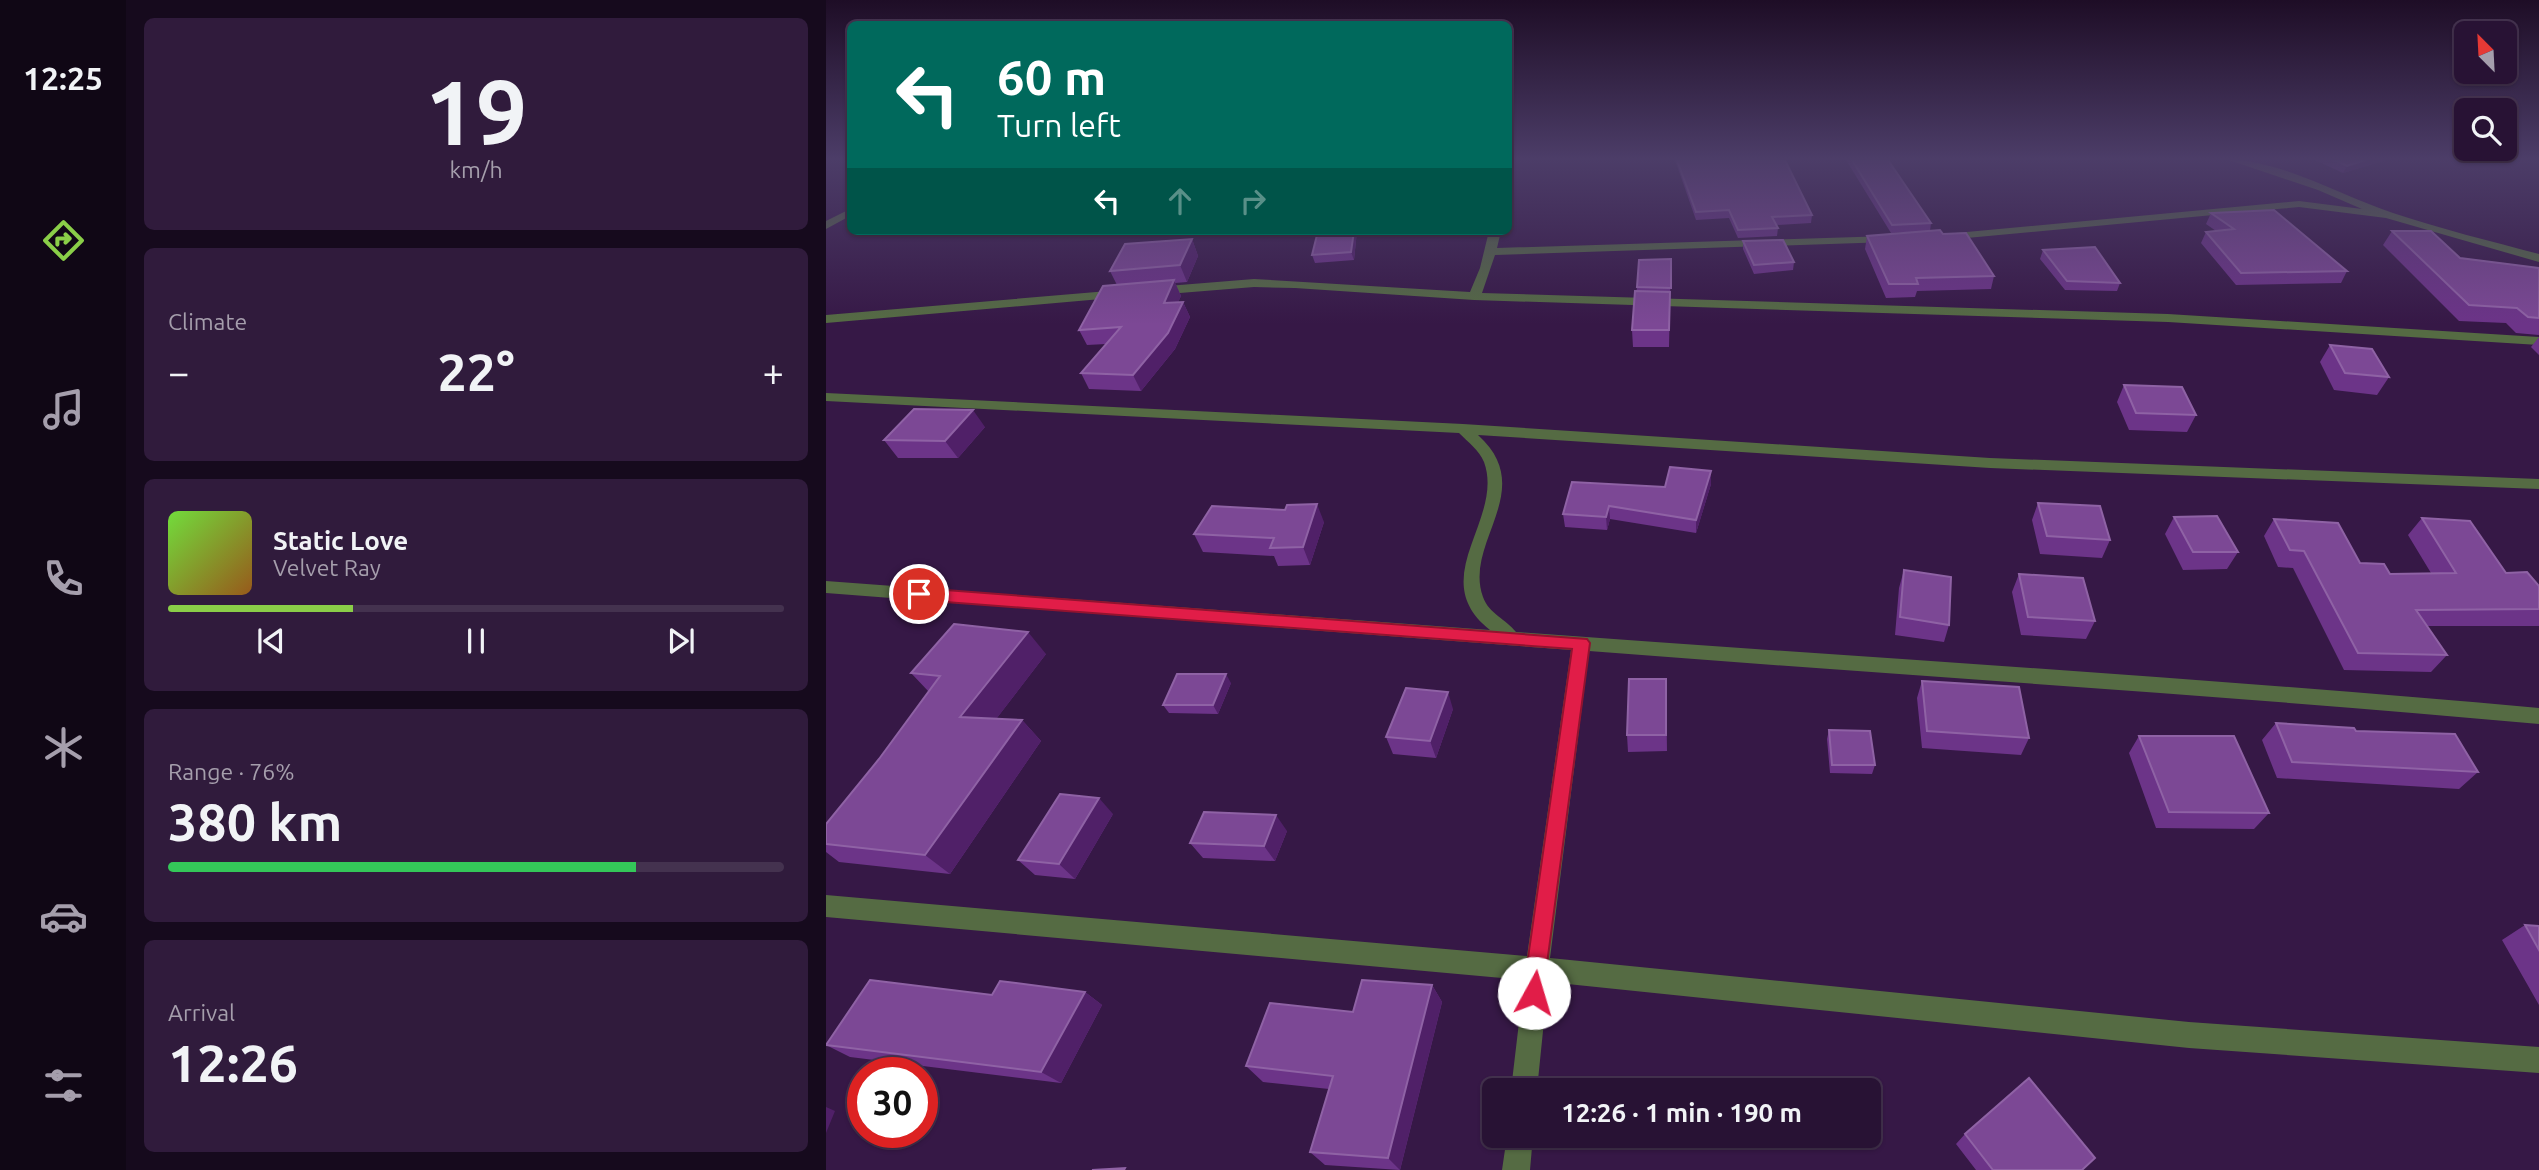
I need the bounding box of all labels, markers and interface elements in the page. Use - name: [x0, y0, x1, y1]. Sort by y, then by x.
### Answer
- north arrow: [2454, 21, 2516, 84]
- map controls: [2454, 21, 2517, 161]
- icon: left: [882, 49, 973, 140]
- text: 60 m: [997, 49, 1106, 104]
- text: 12:25: [23, 60, 103, 96]
- text: 19: [425, 60, 527, 162]
- button: search: [2454, 98, 2517, 161]
- text: Turn left: [997, 107, 1121, 143]
- text: km/h: [449, 157, 503, 182]
- icon: left: [1088, 182, 1126, 220]
- icon: ahead: [1161, 182, 1199, 220]
- icon: right: [1234, 182, 1272, 220]
- icon: directions: [39, 216, 88, 265]
- text: Climate: [168, 309, 247, 334]
- text: 22°: [437, 343, 515, 401]
- text: −: [168, 351, 189, 393]
- text: +: [763, 351, 784, 393]
- icon: music: [39, 385, 88, 434]
- text: Static Love: [273, 526, 408, 555]
- icon: phone: [39, 554, 88, 603]
- text: Velvet Ray: [273, 555, 381, 580]
- pin: [889, 564, 949, 624]
- icon: arrive: [900, 575, 938, 613]
- icon: previous: [252, 622, 290, 660]
- icon: pause: [457, 622, 495, 660]
- icon: next: [662, 622, 700, 660]
- icon: climate: [39, 723, 88, 772]
- text: Range · 76%: [168, 759, 295, 784]
- text: 380 km: [168, 793, 342, 851]
- icon: car: [39, 892, 88, 941]
- position arrow: [1497, 956, 1571, 1030]
- text: Arrival: [168, 1000, 235, 1025]
- text: 12:26: [168, 1034, 298, 1092]
- speed limit sign: 30: [847, 1057, 938, 1148]
- icon: filters: [39, 1061, 88, 1110]
- text: 12:26 · 1 min · 190 m: [1561, 1098, 1802, 1127]

